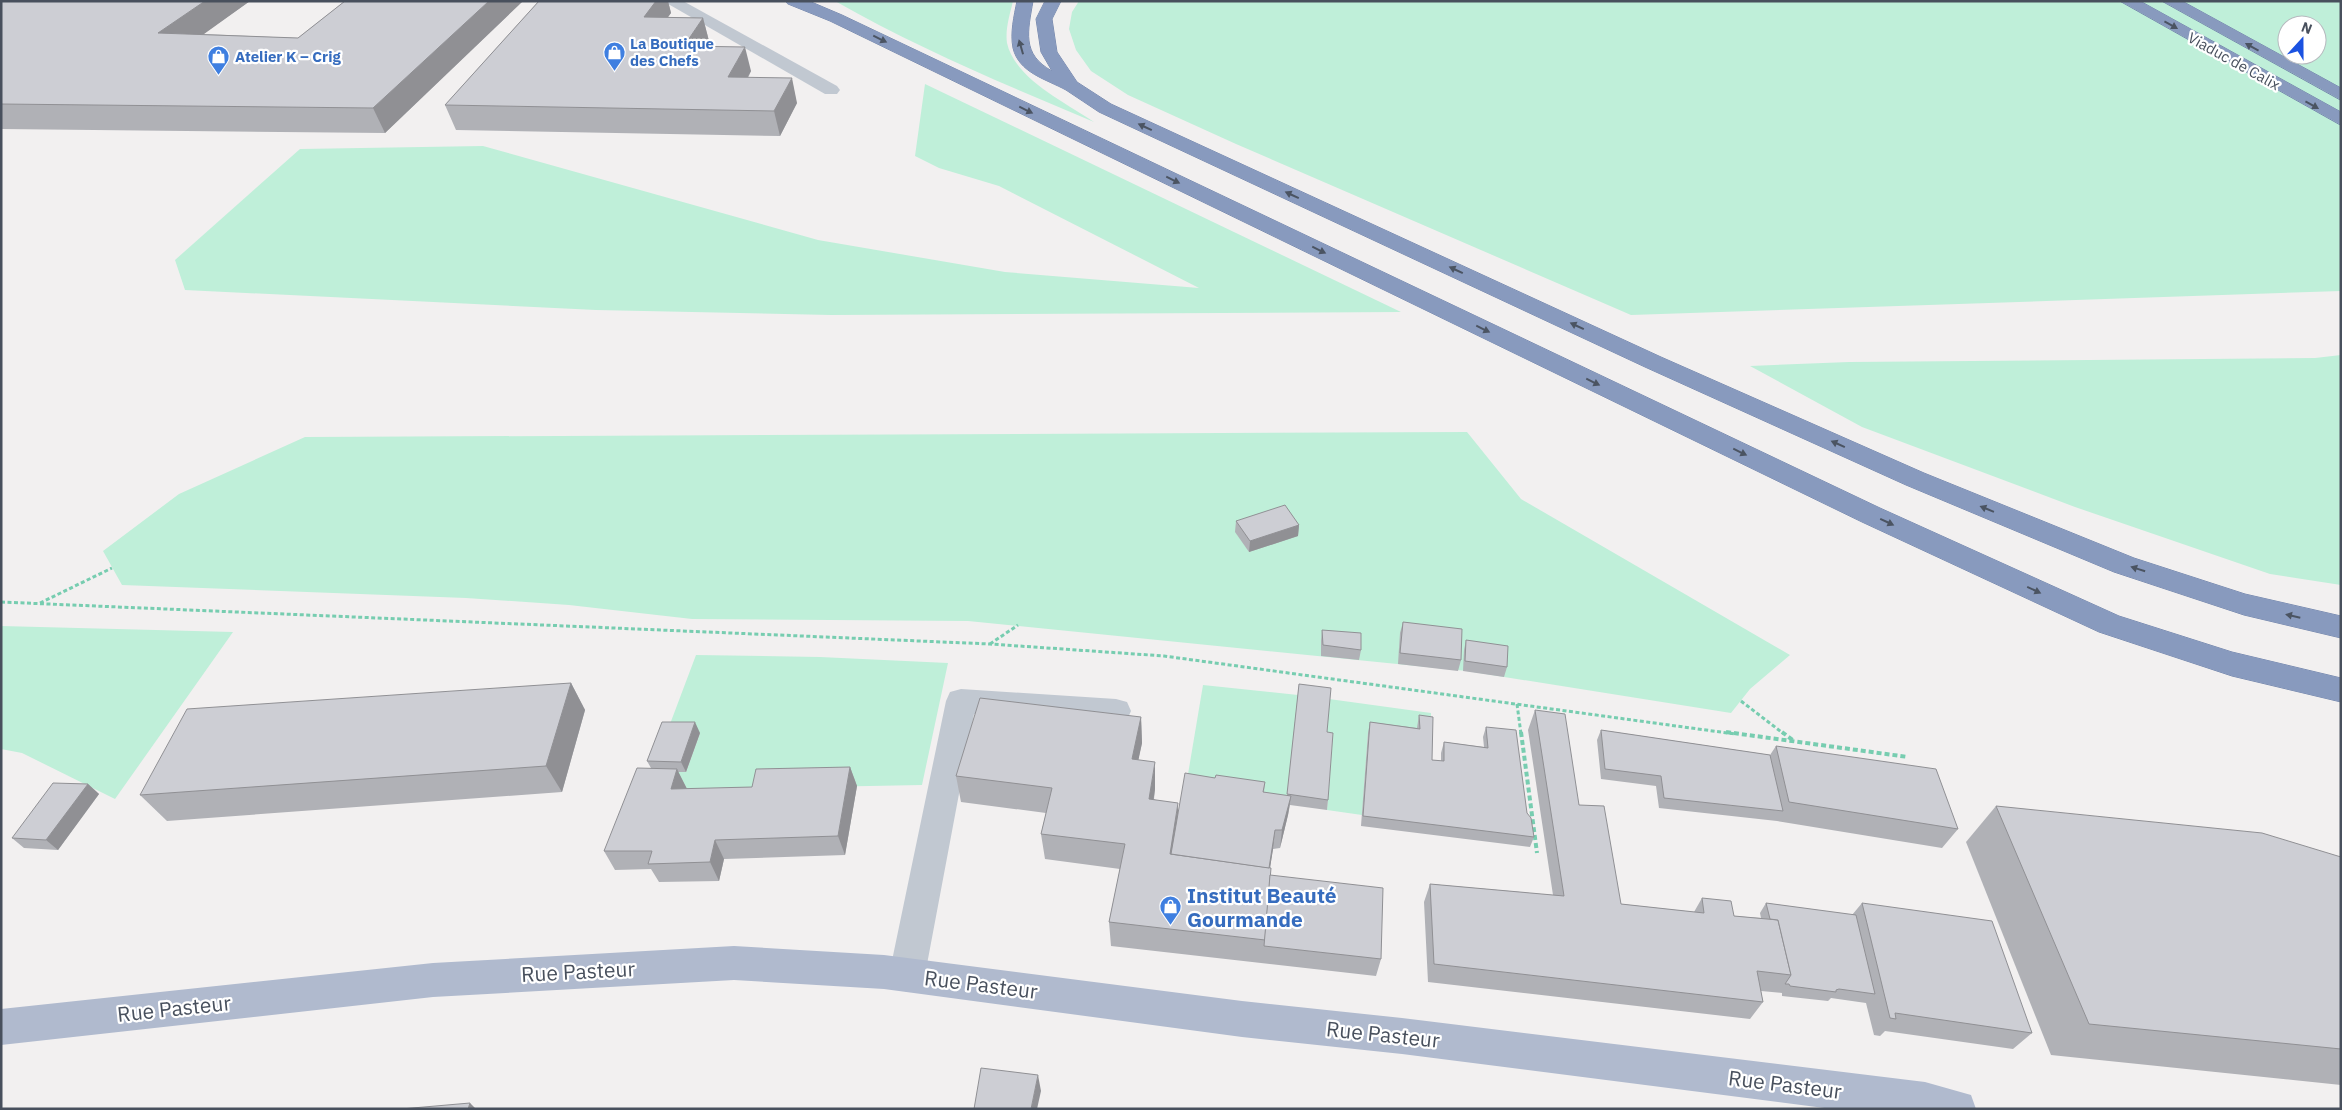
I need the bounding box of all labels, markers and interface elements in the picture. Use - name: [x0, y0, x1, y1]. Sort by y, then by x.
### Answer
- north arrow: [2277, 15, 2327, 65]
- text: N: [2299, 18, 2315, 38]
- one-way arrow: [2164, 21, 2177, 30]
- street label: Viaduc de Calix: [2185, 28, 2284, 94]
- place label: La Boutique des Chefs: [630, 34, 714, 70]
- one-way arrow: [873, 36, 887, 44]
- one-way arrow: [1017, 39, 1025, 54]
- shop icon: La Boutique des Chefs: [602, 40, 626, 71]
- one-way arrow: [2244, 43, 2259, 51]
- shop icon: Atelier K – Crig: [207, 44, 231, 75]
- place label: Atelier K – Crig: [235, 47, 341, 66]
- one-way arrow: [2306, 100, 2319, 109]
- one-way arrow: [1019, 106, 1034, 114]
- one-way arrow: [1138, 122, 1152, 130]
- one-way arrow: [1166, 176, 1180, 184]
- one-way arrow: [1285, 190, 1299, 198]
- one-way arrow: [1312, 246, 1327, 255]
- one-way arrow: [1449, 266, 1463, 274]
- one-way arrow: [1570, 322, 1584, 330]
- one-way arrow: [1476, 325, 1490, 333]
- one-way arrow: [1586, 378, 1601, 386]
- one-way arrow: [1831, 440, 1845, 448]
- one-way arrow: [1733, 448, 1747, 456]
- one-way arrow: [1980, 504, 1994, 512]
- one-way arrow: [1880, 519, 1894, 527]
- one-way arrow: [2130, 565, 2145, 573]
- one-way arrow: [2027, 586, 2041, 594]
- one-way arrow: [2286, 612, 2301, 620]
- place label: Institut Beauté Gourmande: [1187, 881, 1337, 933]
- shop icon: Institut Beauté Gourmande: [1159, 895, 1183, 926]
- street label: Rue Pasteur: [520, 954, 636, 988]
- street label: Rue Pasteur: [923, 963, 1040, 1005]
- street label: Rue Pasteur: [116, 988, 232, 1028]
- street label: Rue Pasteur: [1325, 1014, 1441, 1054]
- street label: Rue Pasteur: [1727, 1063, 1844, 1105]

